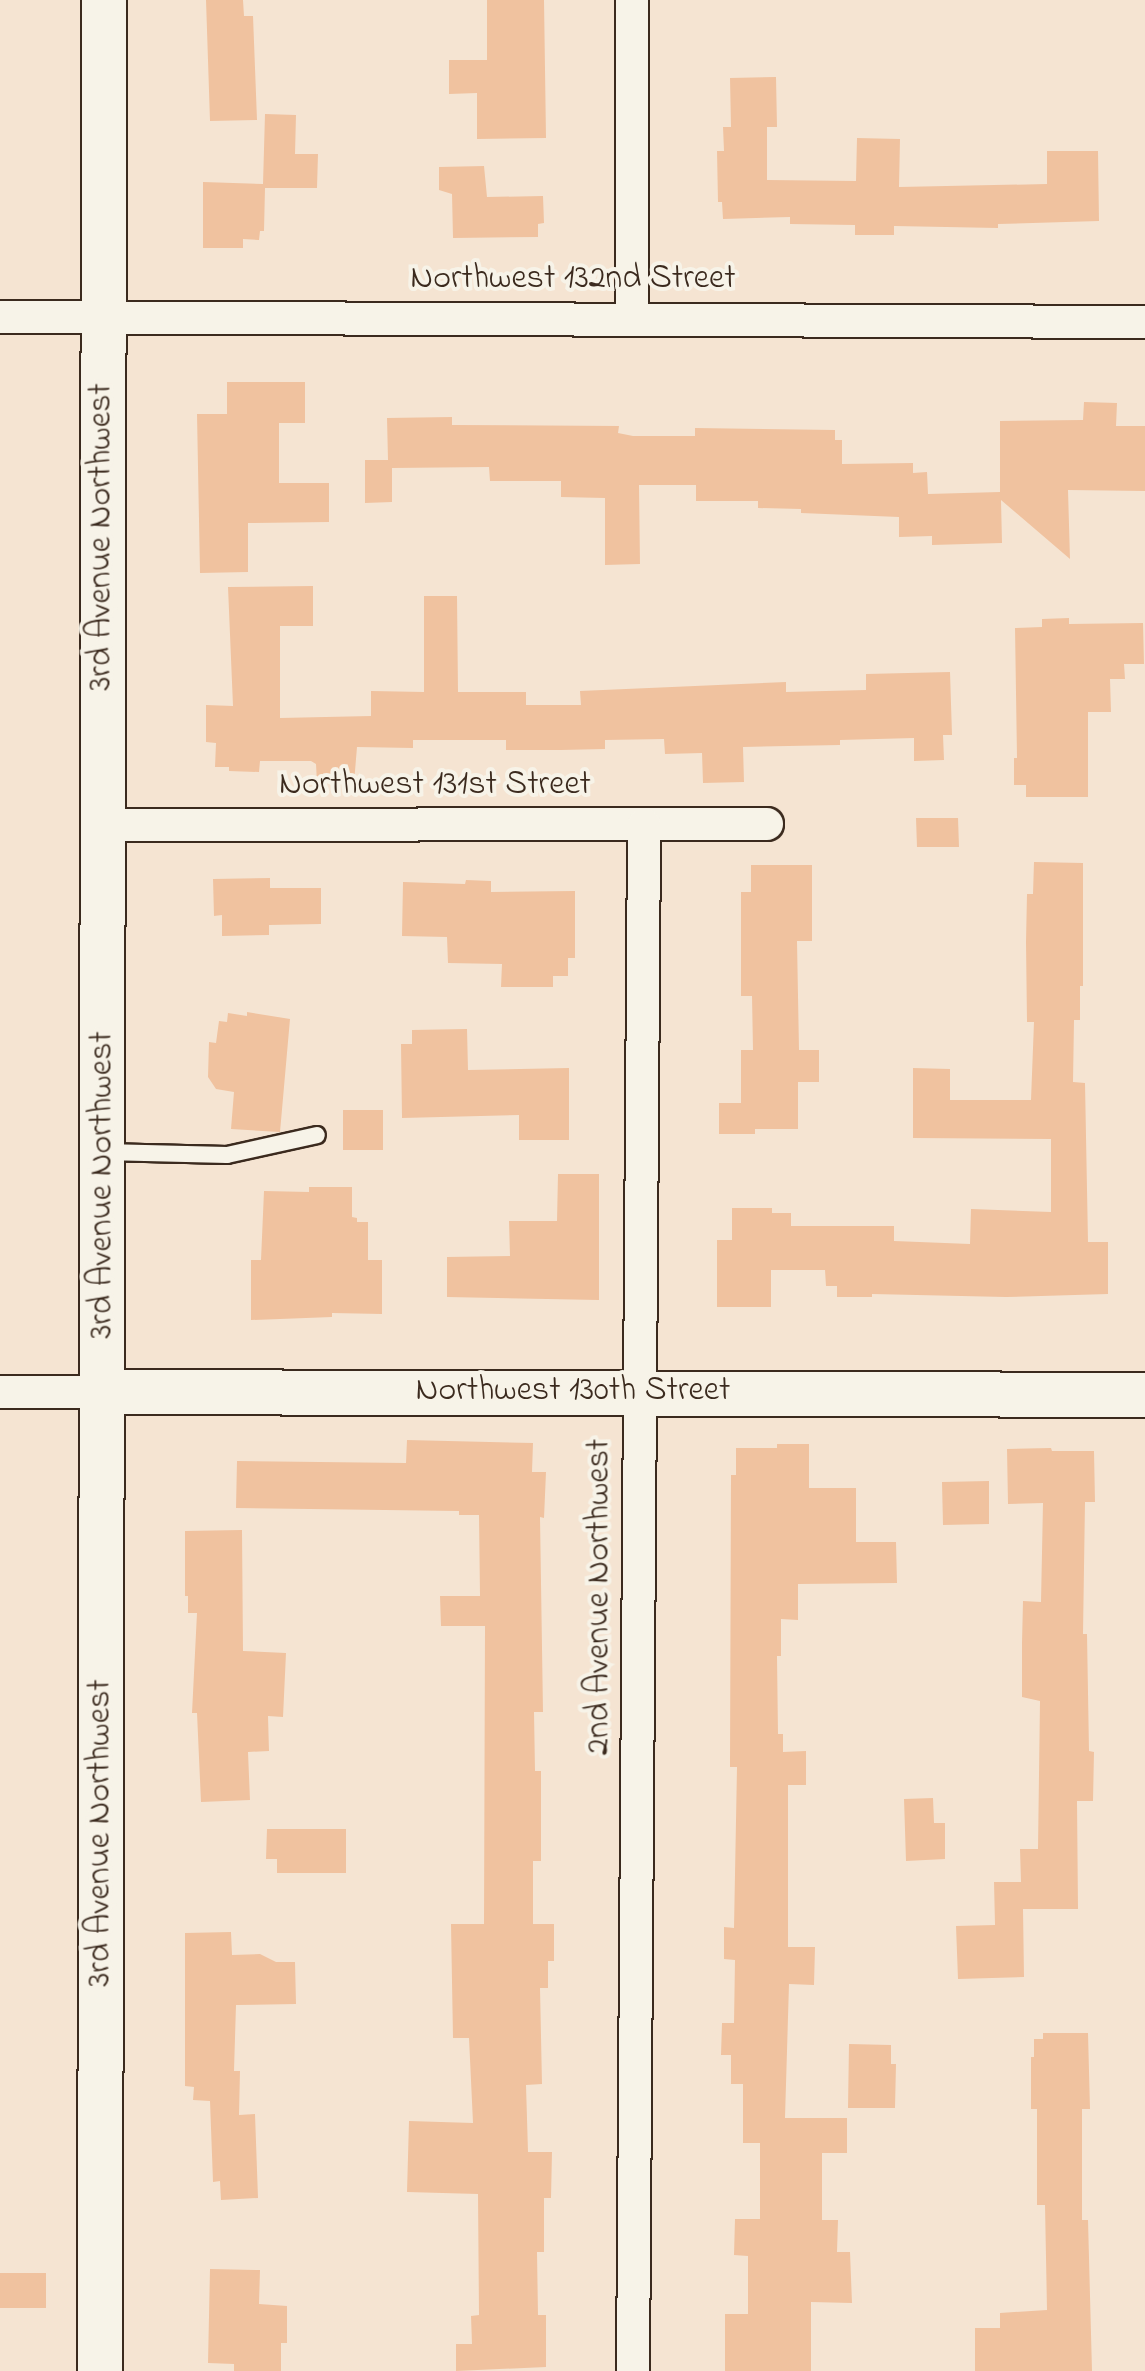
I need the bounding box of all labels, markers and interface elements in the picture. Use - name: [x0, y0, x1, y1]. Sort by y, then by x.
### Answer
- street label: Northwest 132nd Street: [410, 260, 736, 300]
- street label: 3rd Avenue Northwest: [82, 383, 122, 691]
- street label: Northwest 131st Street: [279, 766, 591, 806]
- street label: 3rd Avenue Northwest: [83, 1031, 123, 1339]
- street label: Northwest 130th Street: [416, 1372, 730, 1412]
- street label: 2nd Avenue Northwest: [580, 1439, 620, 1755]
- street label: 3rd Avenue Northwest: [81, 1679, 121, 1987]

